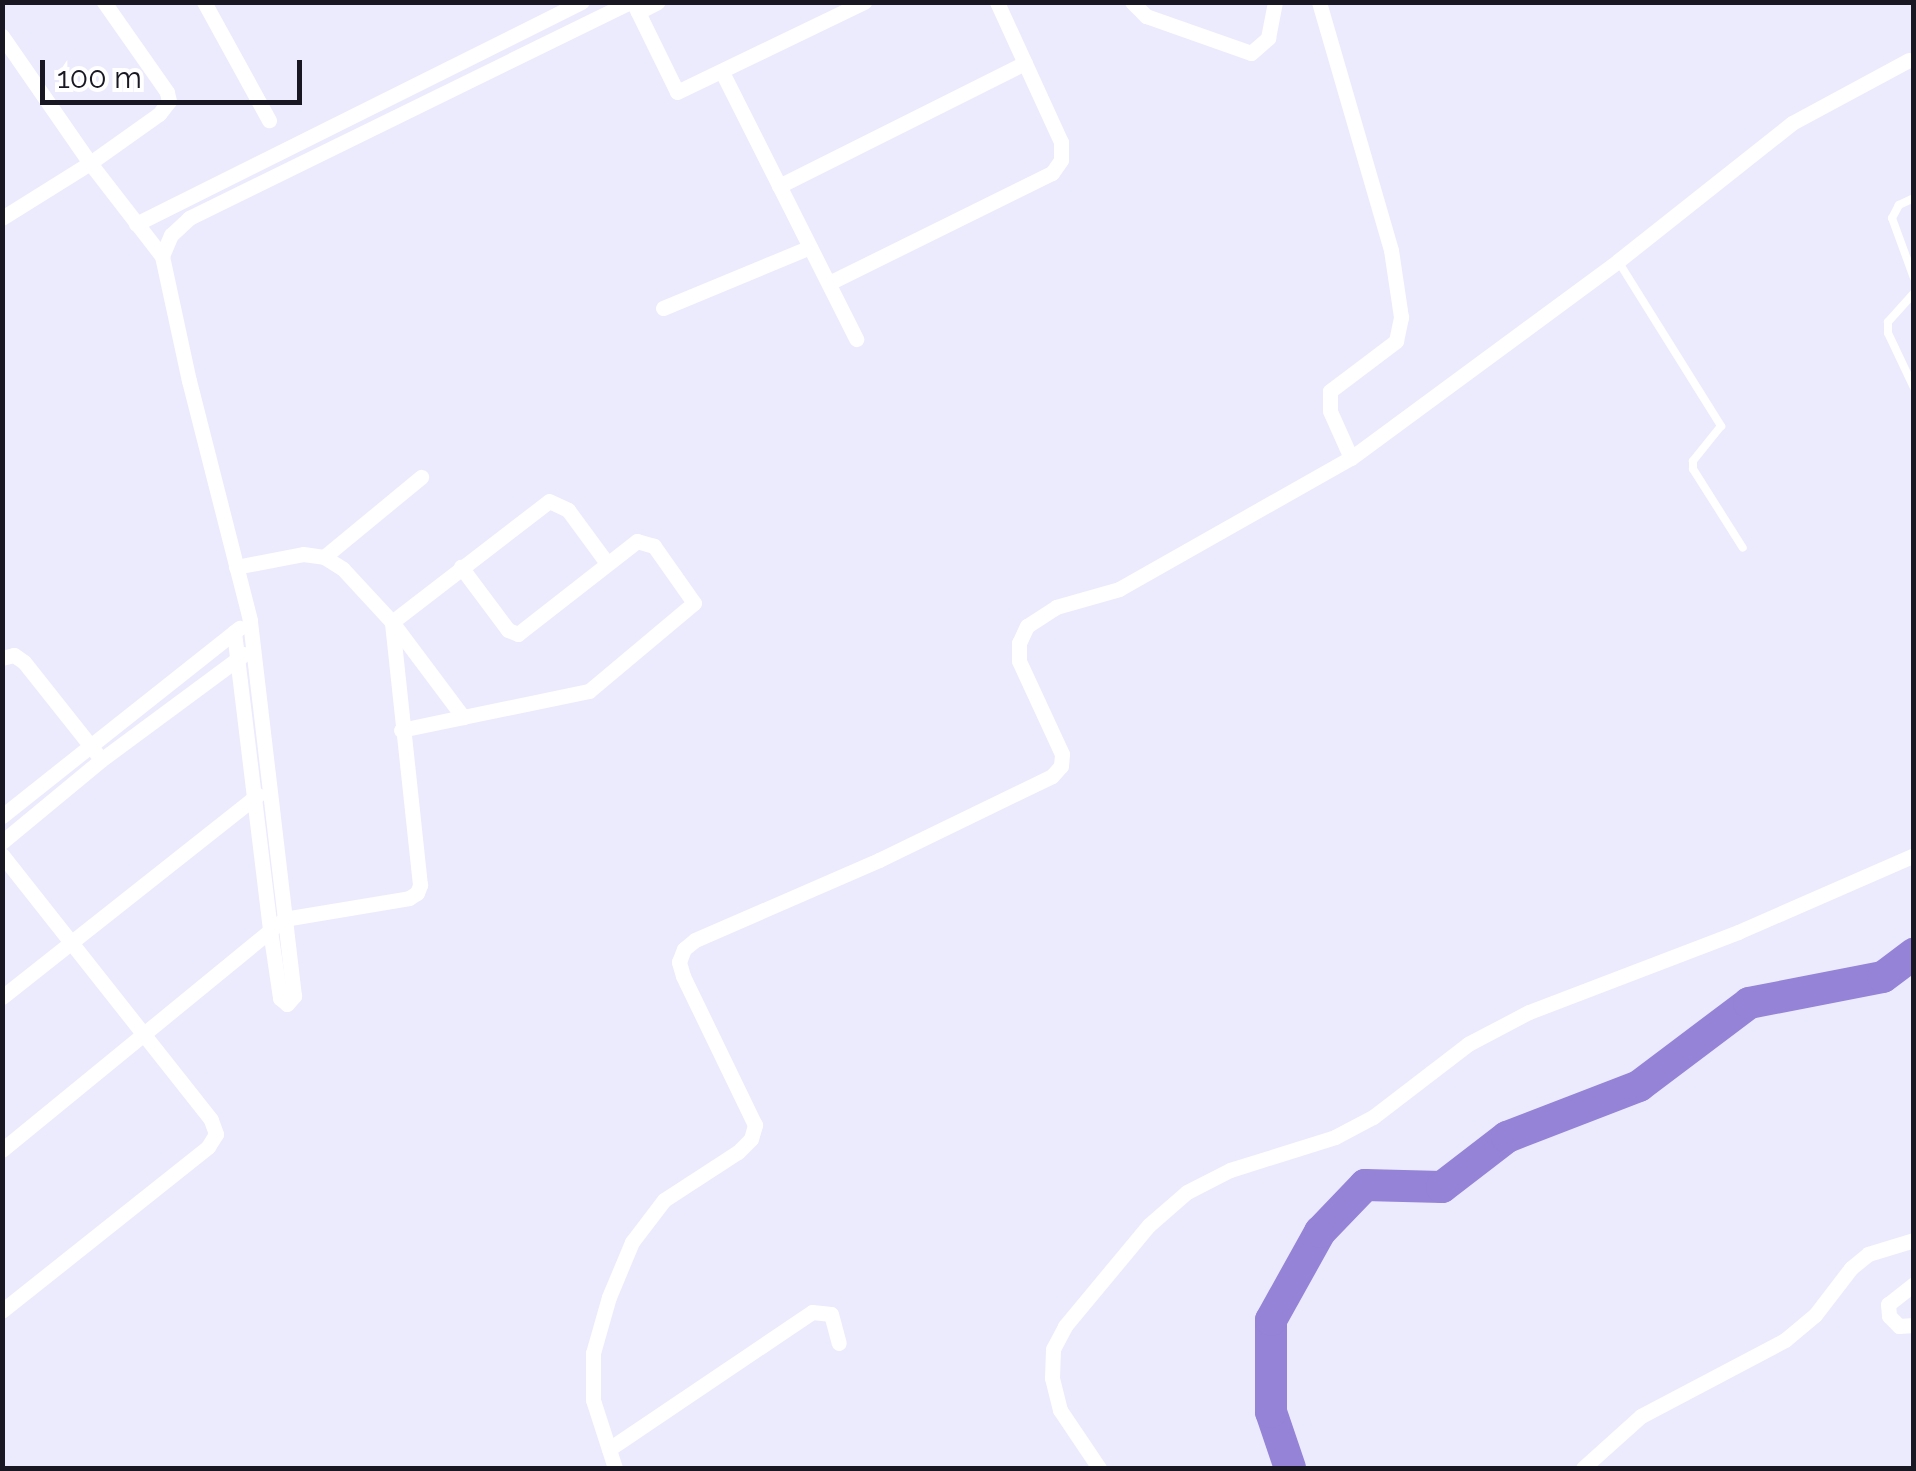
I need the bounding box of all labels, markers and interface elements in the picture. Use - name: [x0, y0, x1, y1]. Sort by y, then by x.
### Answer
- scale bar: [45, 40, 308, 102]
- text: 100 m: [57, 60, 142, 95]

